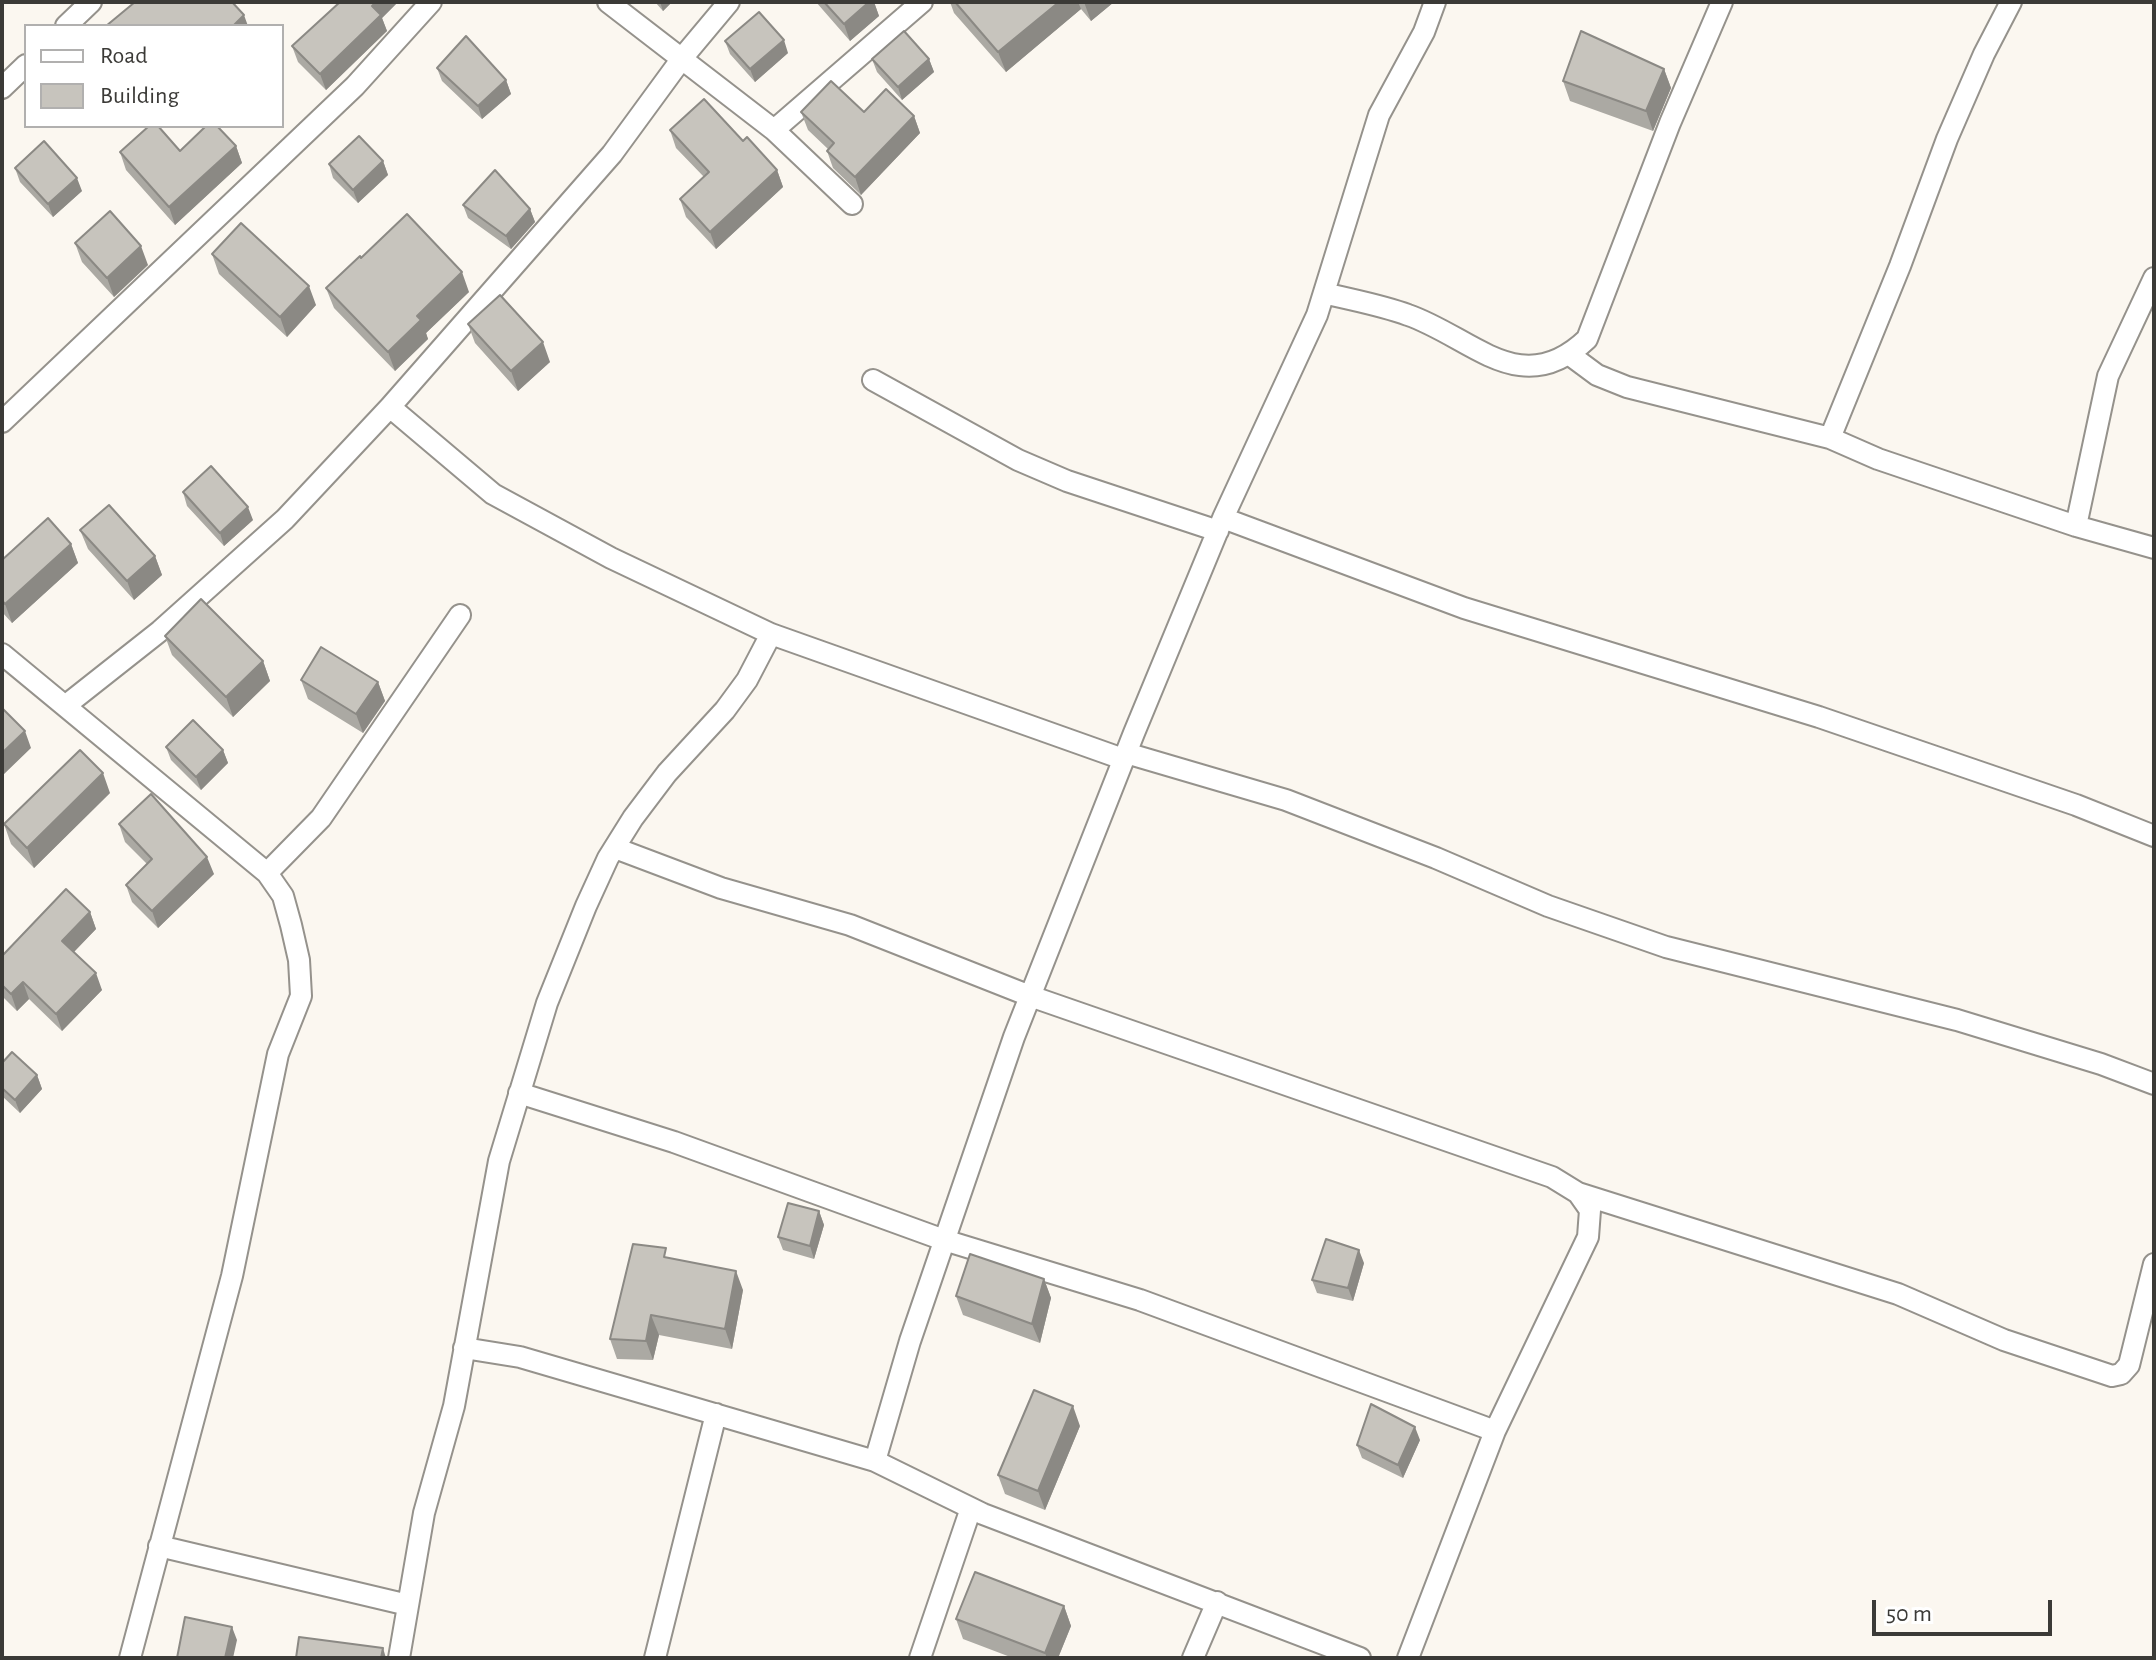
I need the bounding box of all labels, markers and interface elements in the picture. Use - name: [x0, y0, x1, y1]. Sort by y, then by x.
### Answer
- legend: [24, 24, 284, 128]
- text: Road: [100, 44, 148, 68]
- text: Building: [100, 84, 179, 108]
- scale bar: [1876, 1584, 2056, 1634]
- text: 50 m: [1886, 1602, 1932, 1626]

